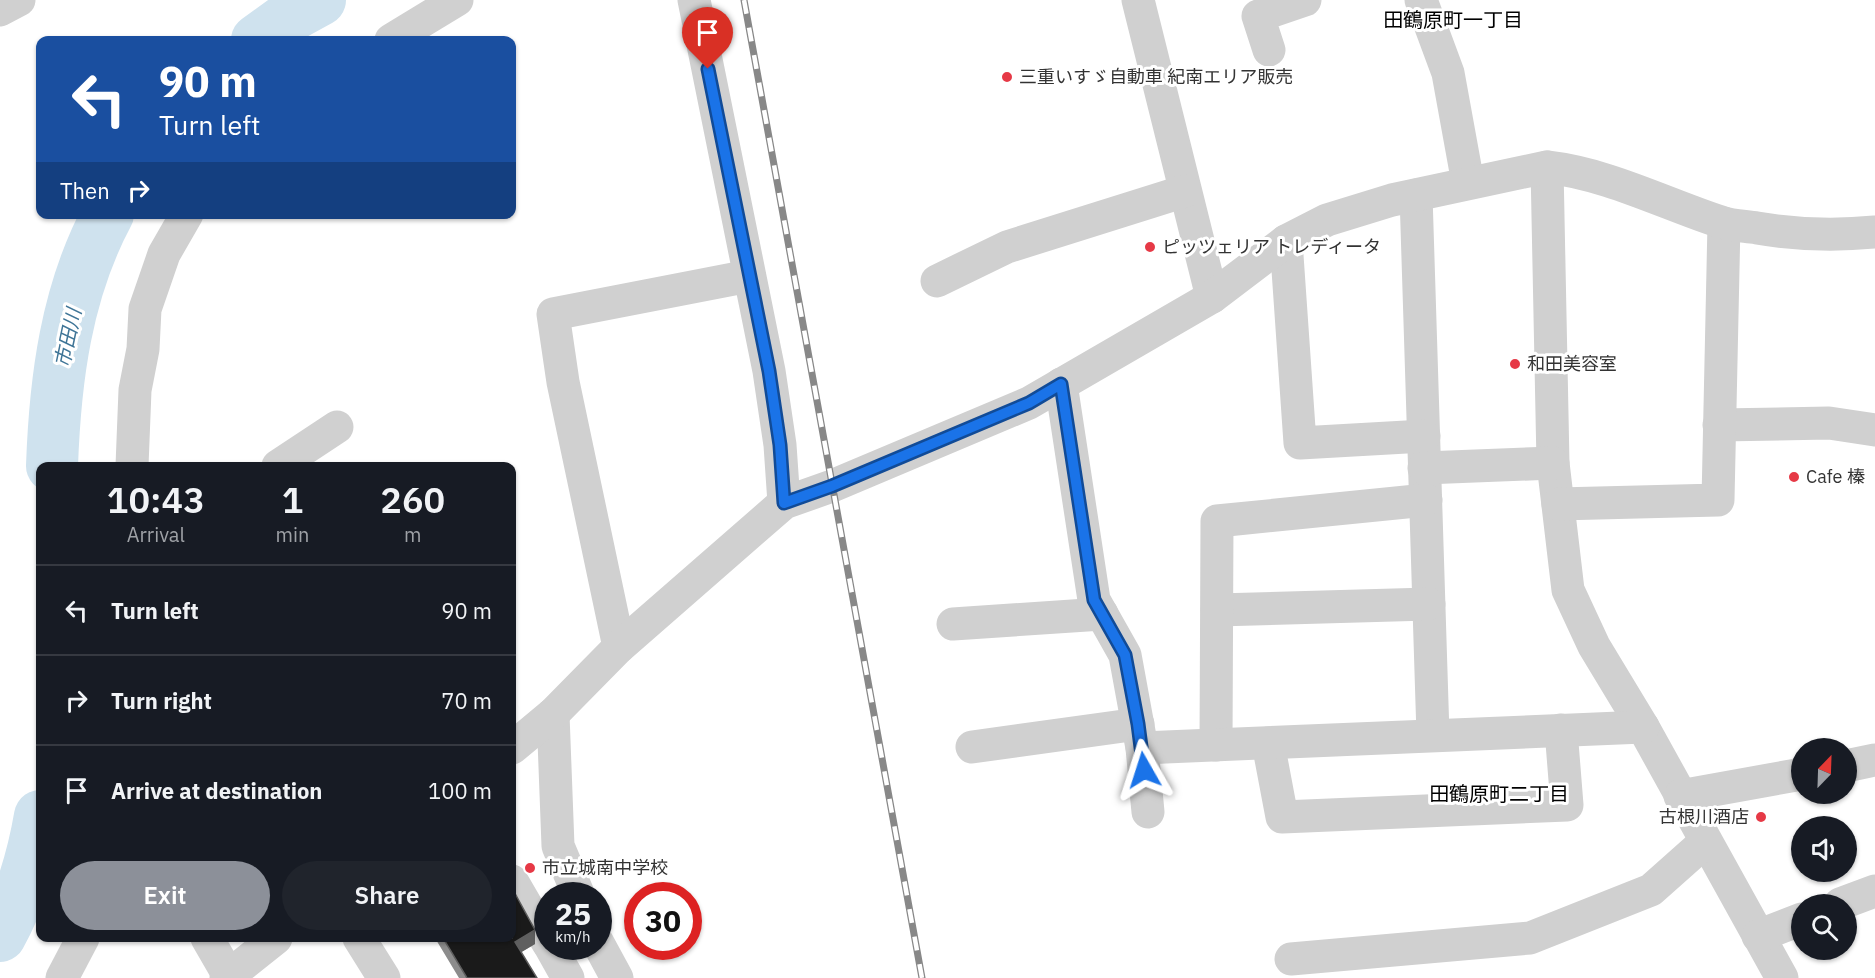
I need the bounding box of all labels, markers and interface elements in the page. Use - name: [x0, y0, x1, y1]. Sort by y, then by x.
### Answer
- district label: 田鶴原町一丁目: [1383, 6, 1523, 33]
- pin: [682, 7, 733, 69]
- icon: arrive: [691, 16, 724, 49]
- text: 90 m: [159, 54, 257, 109]
- icon: left: [60, 60, 138, 138]
- place label: 三重いすゞ自動車 紀南エリア販売: [1019, 65, 1293, 88]
- marker: 三重いすゞ自動車 紀南エリア販売: [1000, 70, 1014, 84]
- text: Turn left: [159, 107, 260, 142]
- icon: right: [122, 174, 155, 207]
- text: Then: [60, 176, 110, 205]
- place label: ピッツェリア トレディータ: [1162, 235, 1381, 258]
- marker: ピッツェリア トレディータ: [1143, 240, 1157, 254]
- water label: 市田川: [48, 304, 87, 370]
- place label: 和田美容室: [1527, 352, 1617, 375]
- marker: 和田美容室: [1508, 357, 1522, 371]
- place label: Cafe 榛: [1806, 465, 1865, 488]
- marker: Cafe 榛: [1787, 470, 1801, 484]
- text: 10:43: [107, 476, 205, 523]
- text: 1: [282, 476, 303, 523]
- text: 260: [380, 476, 445, 523]
- text: Arrival: [127, 521, 185, 548]
- text: min: [276, 521, 309, 548]
- text: m: [404, 521, 421, 548]
- icon: left: [60, 594, 93, 627]
- text: Turn left: [111, 596, 199, 625]
- text: 90 m: [441, 596, 492, 625]
- icon: right: [60, 684, 93, 717]
- text: Turn right: [111, 686, 212, 715]
- text: 70 m: [441, 686, 492, 715]
- position arrow: [1112, 738, 1176, 802]
- north arrow: [1791, 738, 1857, 804]
- map controls: [1791, 738, 1857, 960]
- icon: arrive: [60, 774, 93, 807]
- text: Arrive at destination: [111, 776, 322, 805]
- text: 100 m: [428, 776, 492, 805]
- district label: 田鶴原町二丁目: [1429, 780, 1569, 807]
- place label: 古根川酒店: [1659, 805, 1749, 828]
- marker: 古根川酒店: [1754, 810, 1768, 824]
- button: sound: [1791, 816, 1857, 882]
- place label: 市立城南中学校: [542, 856, 668, 879]
- button: Exit: [60, 861, 270, 930]
- button: Share: [282, 861, 492, 930]
- marker: 市立城南中学校: [523, 861, 537, 875]
- speed limit sign: 30: [624, 882, 702, 960]
- text: 25: [555, 894, 591, 933]
- button: search: [1791, 894, 1857, 960]
- text: km/h: [555, 927, 591, 946]

